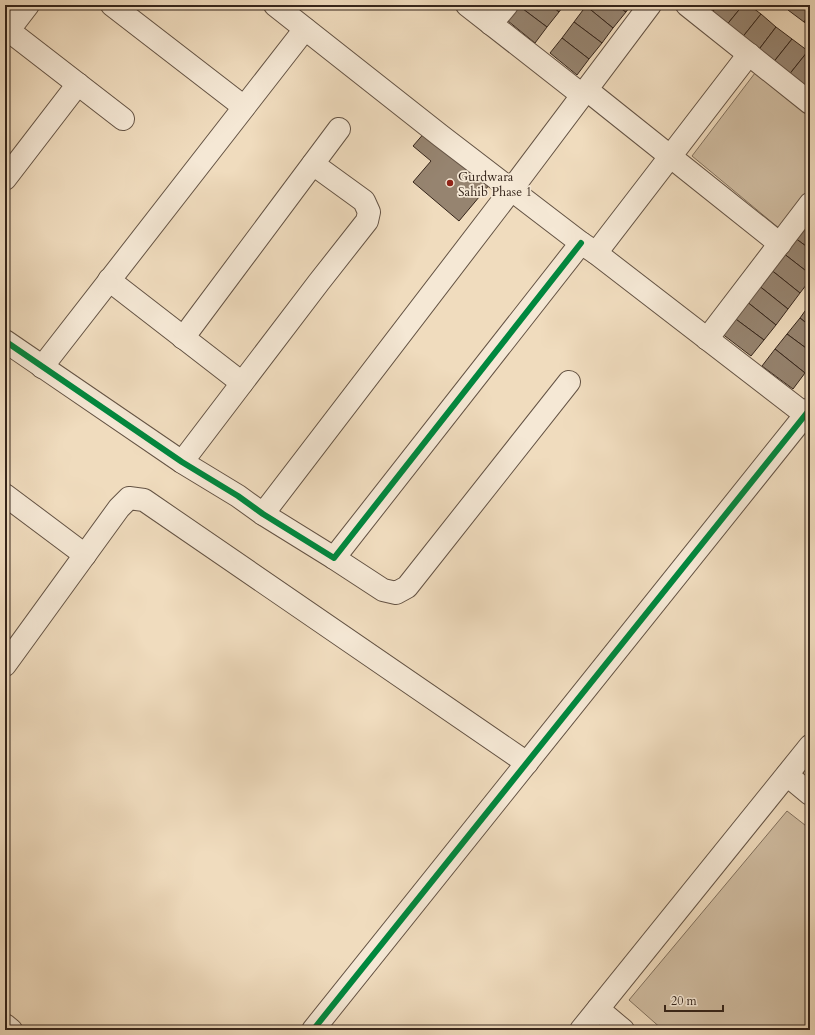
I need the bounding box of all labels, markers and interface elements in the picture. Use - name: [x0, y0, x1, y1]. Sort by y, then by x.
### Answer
- place label: Gurdwara Sahib Phase 1: [458, 168, 532, 201]
- marker: Gurdwara Sahib Phase 1: [445, 178, 455, 188]
- scale bar: [665, 987, 723, 1013]
- text: 20 m: [671, 993, 698, 1009]

